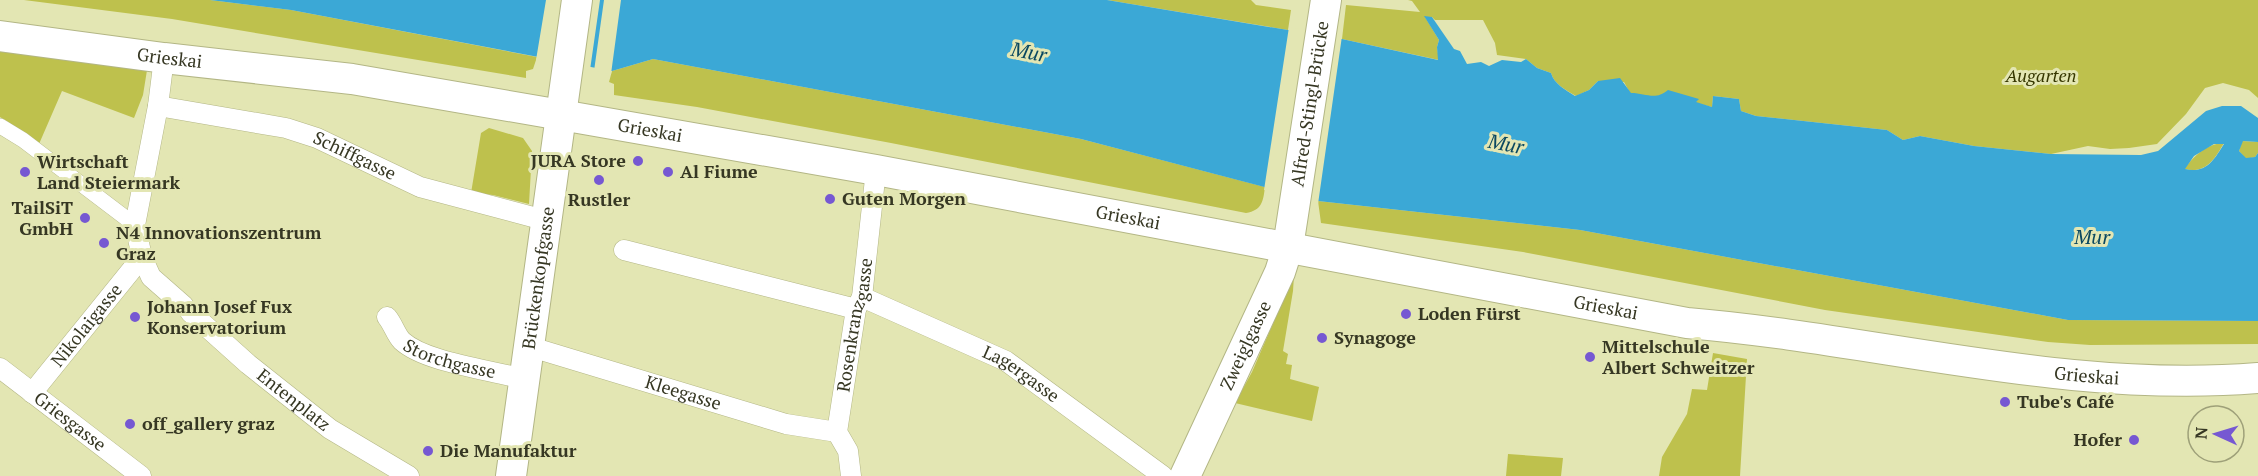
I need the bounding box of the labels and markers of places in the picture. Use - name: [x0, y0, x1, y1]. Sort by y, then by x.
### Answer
- place label: JURA Store: [531, 148, 626, 172]
- place label: Wirtschaft Land Steiermark: [37, 149, 180, 194]
- marker: JURA Store: [631, 154, 645, 168]
- place label: Al Fiume: [680, 159, 758, 183]
- marker: Wirtschaft Land Steiermark: [18, 165, 32, 179]
- marker: Al Fiume: [661, 165, 675, 179]
- marker: Rustler: [592, 173, 606, 187]
- place label: Guten Morgen: [842, 186, 966, 210]
- place label: Rustler: [568, 187, 630, 211]
- marker: Guten Morgen: [823, 192, 837, 206]
- place label: TailSiT GmbH: [12, 195, 73, 240]
- marker: TailSiT GmbH: [78, 211, 92, 225]
- place label: N4 Innovationszentrum Graz: [116, 220, 322, 265]
- marker: N4 Innovationszentrum Graz: [97, 236, 111, 250]
- place label: Johann Josef Fux Konservatorium: [147, 294, 292, 339]
- place label: Loden Fürst: [1418, 301, 1521, 325]
- marker: Loden Fürst: [1399, 307, 1413, 321]
- marker: Johann Josef Fux Konservatorium: [128, 310, 142, 324]
- place label: Synagoge: [1334, 325, 1416, 349]
- marker: Synagoge: [1315, 331, 1329, 345]
- place label: Mittelschule Albert Schweitzer: [1602, 334, 1755, 379]
- marker: Mittelschule Albert Schweitzer: [1583, 350, 1597, 364]
- place label: Tube's Café: [2017, 389, 2114, 413]
- marker: Tube's Café: [1998, 395, 2012, 409]
- place label: off_gallery graz: [142, 411, 275, 435]
- marker: off_gallery graz: [123, 417, 137, 431]
- place label: Hofer: [2074, 427, 2122, 451]
- marker: Hofer: [2127, 433, 2141, 447]
- place label: Die Manufaktur: [440, 438, 577, 462]
- marker: Die Manufaktur: [421, 444, 435, 458]

